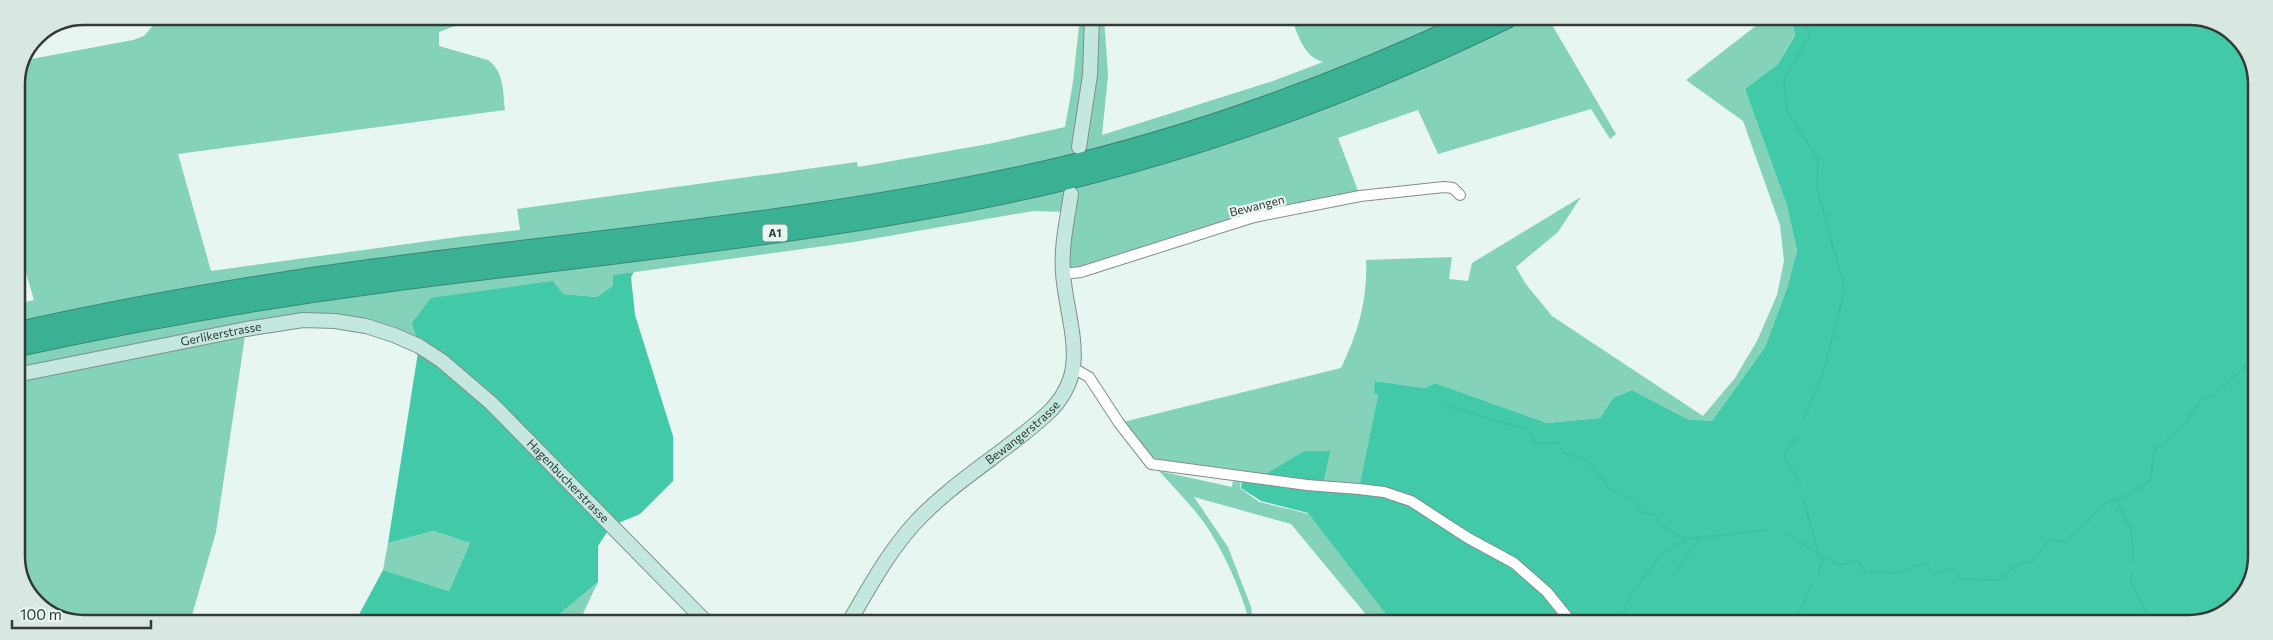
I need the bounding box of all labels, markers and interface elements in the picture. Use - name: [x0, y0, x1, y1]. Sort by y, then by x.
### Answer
- street label: Bewangen: [1228, 191, 1286, 219]
- road number: A1: [762, 224, 788, 242]
- street label: Gerlikerstrasse: [179, 319, 262, 348]
- street label: Bewangerstrasse: [982, 397, 1062, 467]
- street label: Hagenbucherstrasse: [525, 436, 612, 525]
- scale bar: [12, 598, 151, 630]
- text: 100 m: [20, 605, 62, 623]

